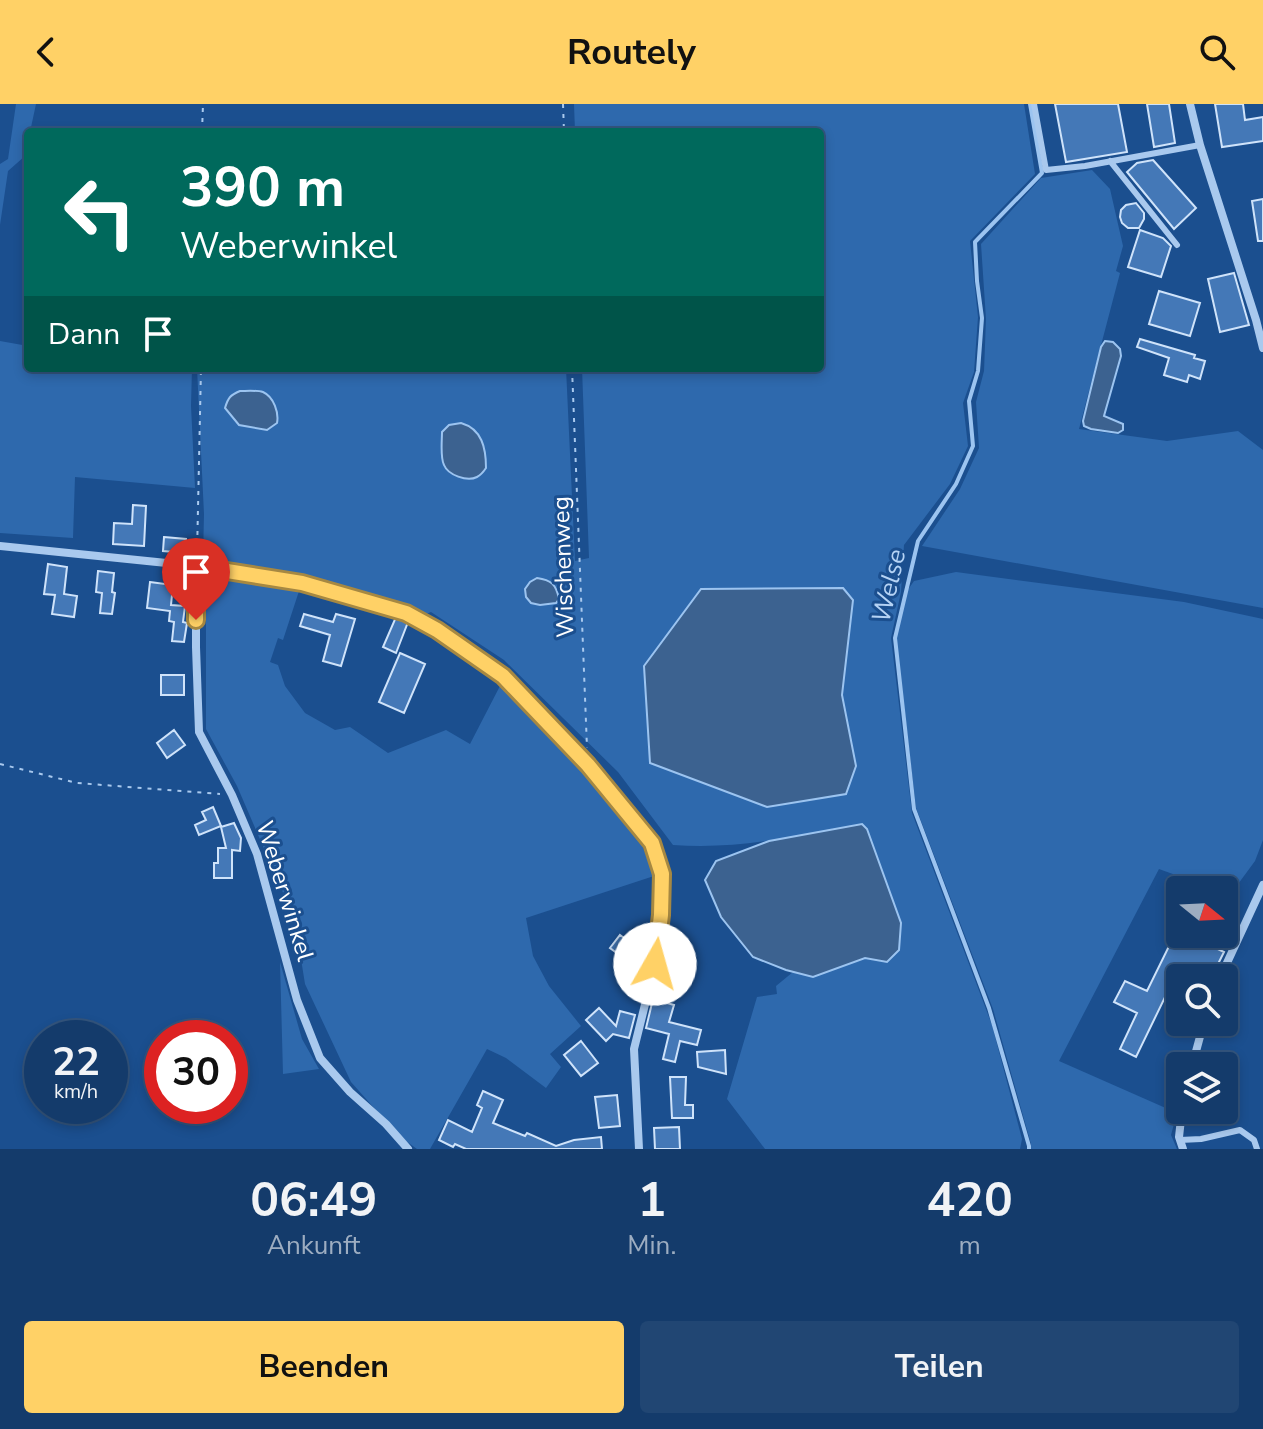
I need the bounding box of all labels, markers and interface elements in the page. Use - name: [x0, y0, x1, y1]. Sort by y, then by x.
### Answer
- text: Routely: [567, 28, 696, 77]
- icon: back: [24, 30, 68, 74]
- icon: search: [1195, 30, 1239, 74]
- text: 390 m: [180, 149, 345, 226]
- icon: left: [48, 160, 152, 264]
- text: Weberwinkel: [180, 222, 397, 271]
- icon: arrive: [136, 312, 180, 356]
- text: Dann: [48, 314, 120, 355]
- street label: Wischenweg: [545, 496, 581, 638]
- pin: [162, 538, 230, 620]
- water label: Welse: [864, 545, 915, 626]
- icon: arrive: [174, 550, 218, 594]
- street label: Weberwinkel: [249, 817, 321, 965]
- north arrow: [1166, 876, 1238, 948]
- map controls: [1166, 876, 1238, 1124]
- position arrow: [613, 922, 697, 1006]
- button: search: [1166, 964, 1238, 1036]
- speed limit sign: 30: [144, 1020, 248, 1124]
- text: 22: [52, 1035, 100, 1089]
- button: layers: [1166, 1052, 1238, 1124]
- text: km/h: [54, 1078, 98, 1105]
- text: 06:49: [250, 1167, 377, 1233]
- text: 1: [637, 1167, 666, 1233]
- text: 420: [926, 1167, 1013, 1233]
- text: Ankunft: [267, 1228, 360, 1263]
- text: Min.: [627, 1228, 676, 1263]
- text: m: [959, 1228, 981, 1263]
- button: Beenden: [24, 1321, 624, 1413]
- button: Teilen: [640, 1321, 1239, 1413]

